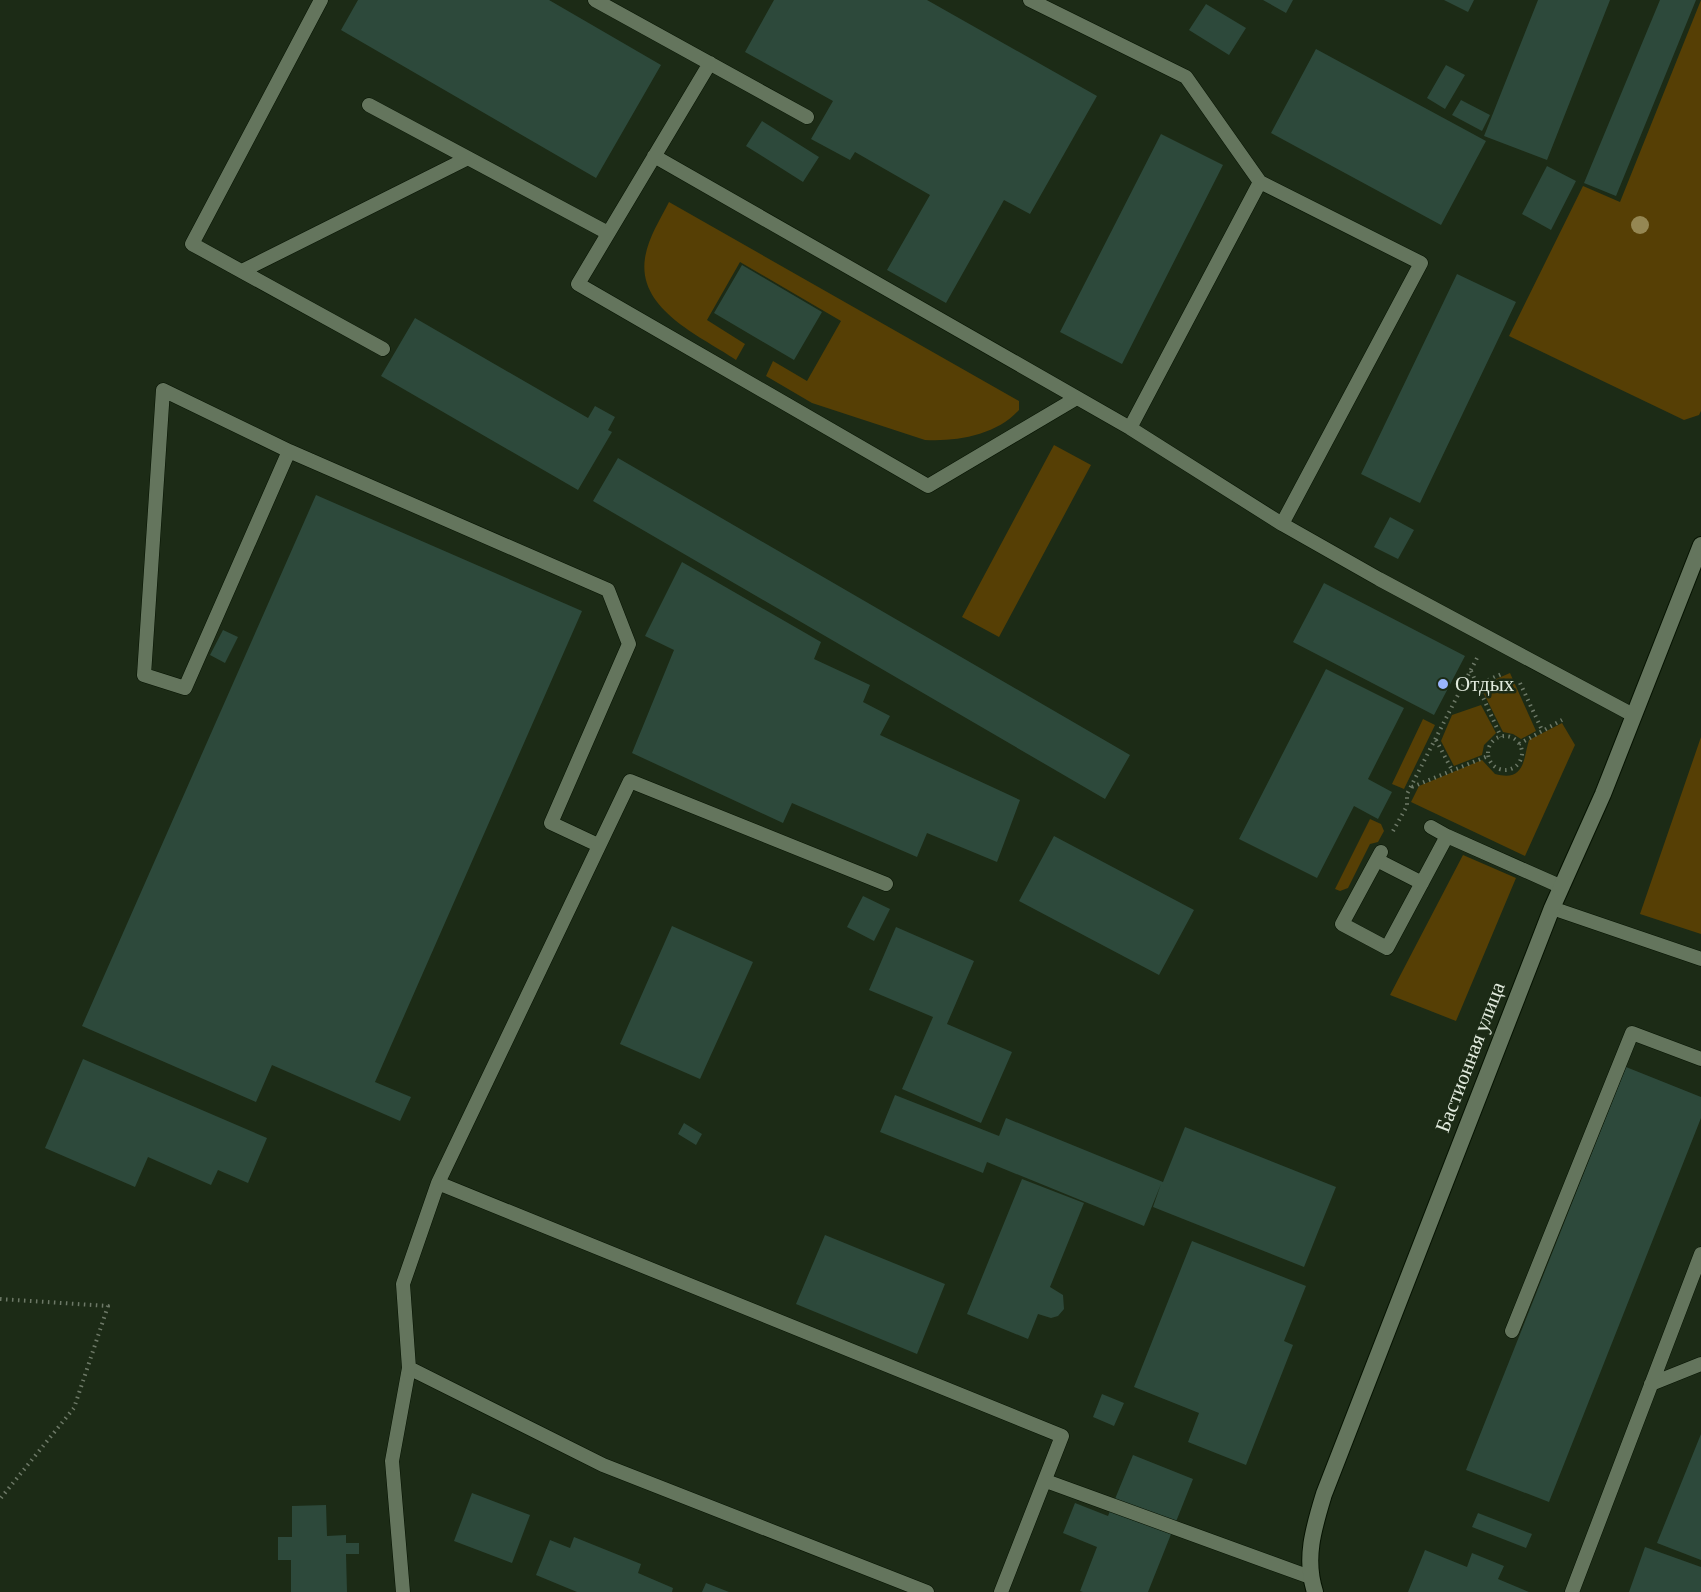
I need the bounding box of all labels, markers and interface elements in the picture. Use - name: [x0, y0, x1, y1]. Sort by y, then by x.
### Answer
- place label: Отдых: [1455, 672, 1515, 696]
- marker: Отдых: [1436, 677, 1450, 691]
- street label: Бастионная улица: [1430, 978, 1510, 1135]

